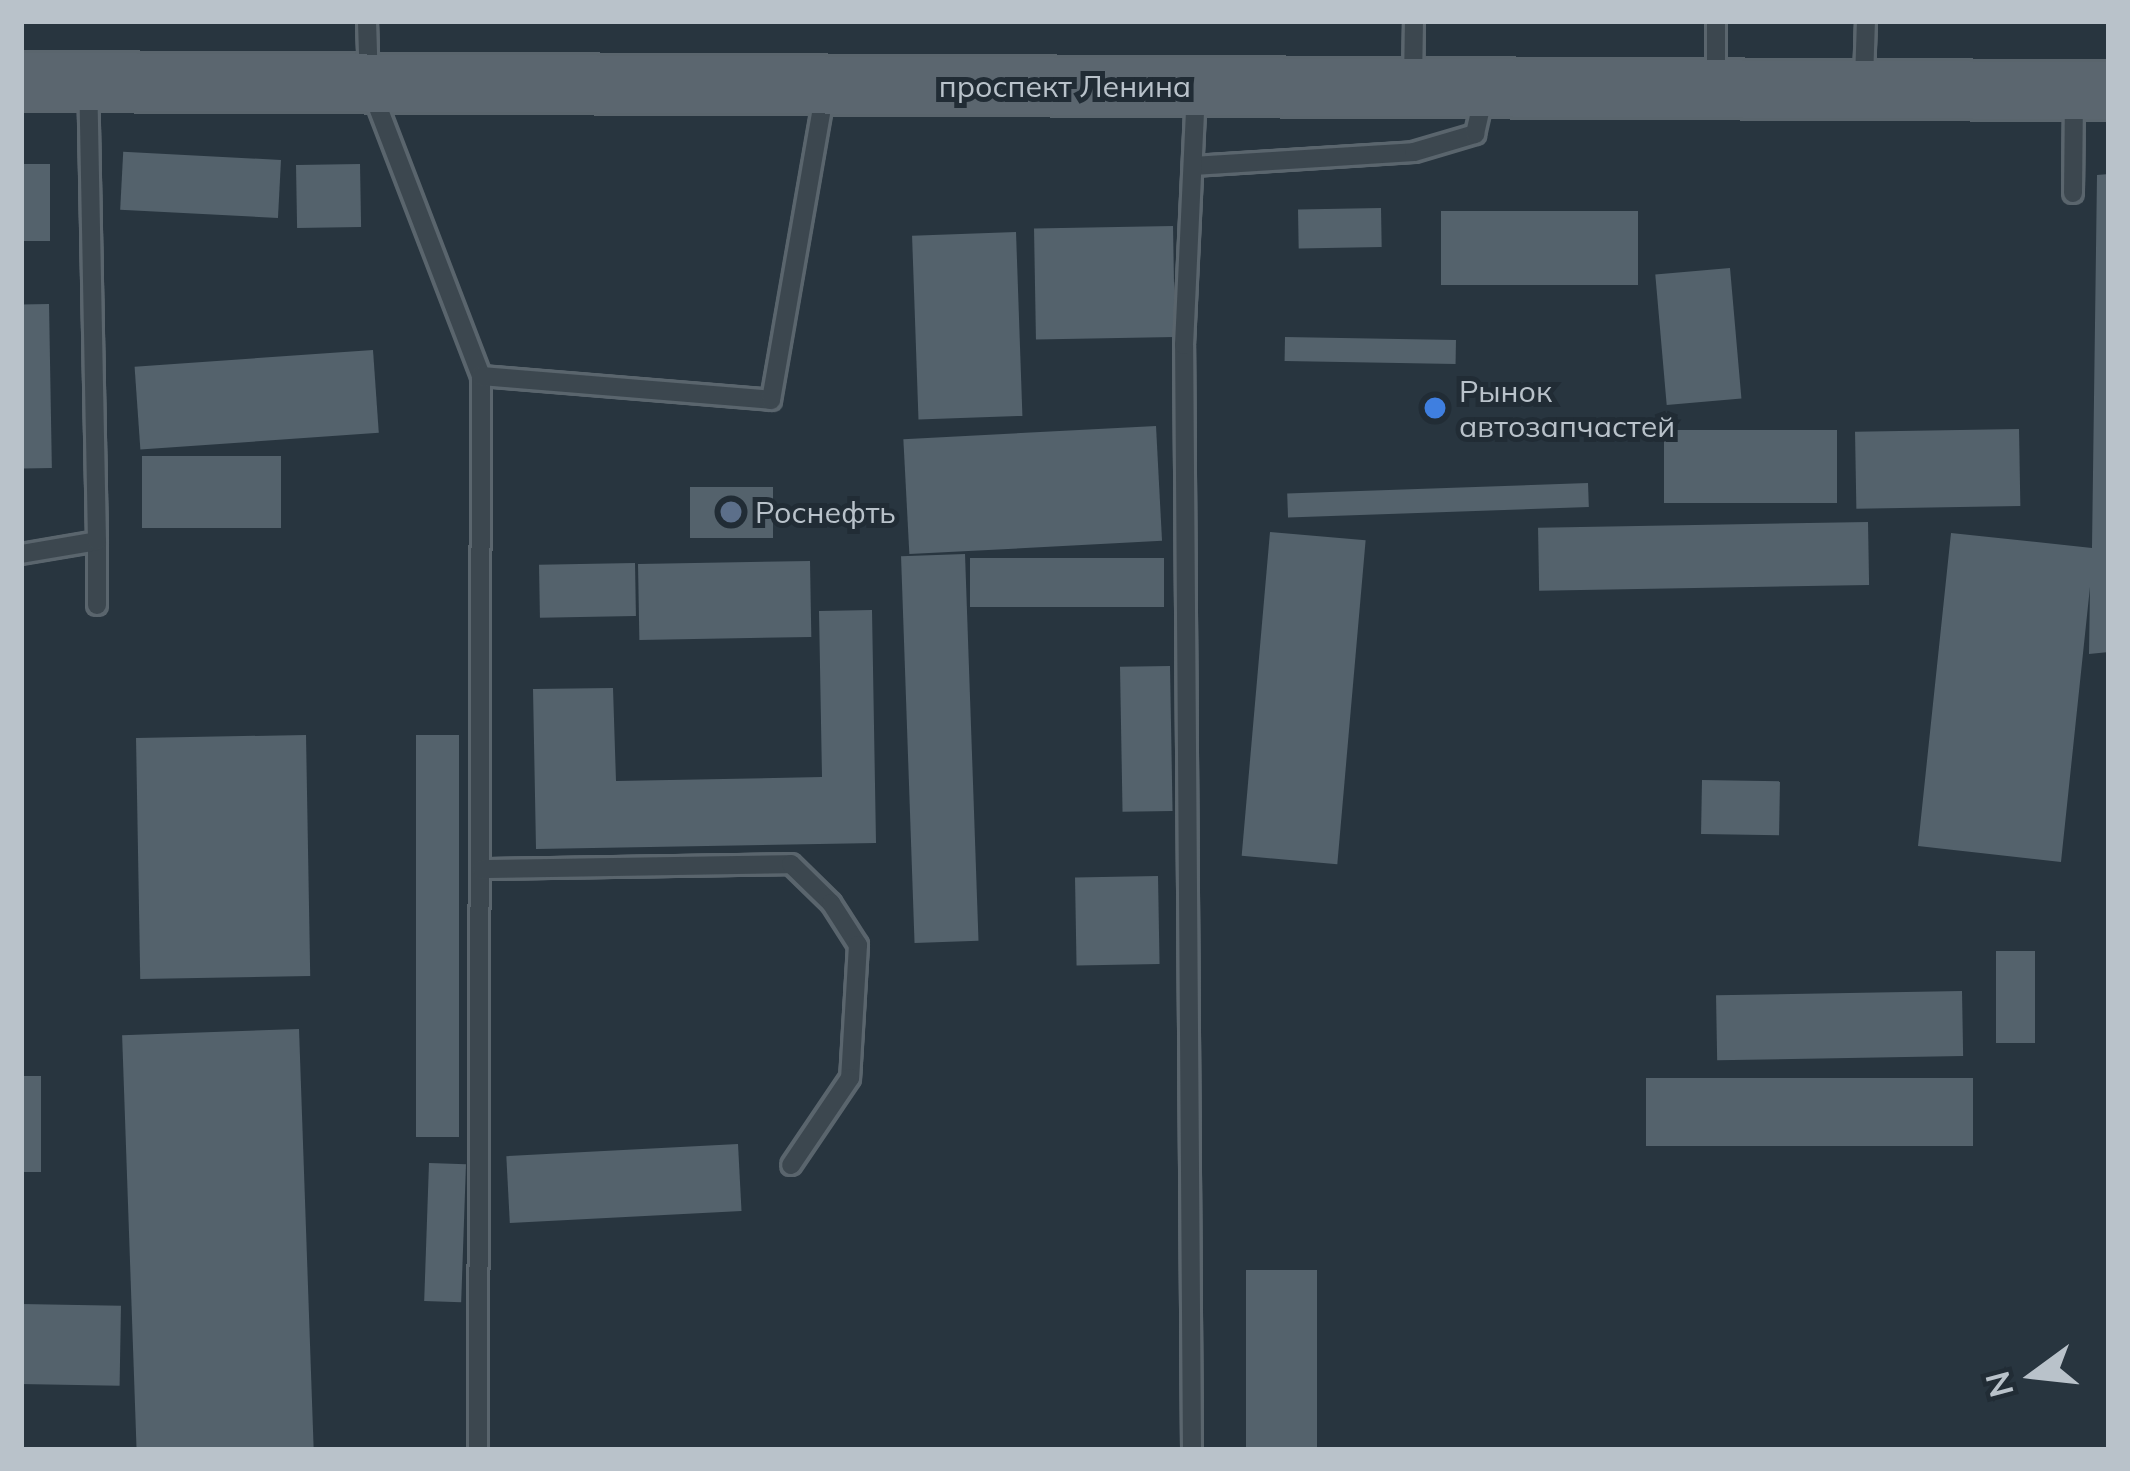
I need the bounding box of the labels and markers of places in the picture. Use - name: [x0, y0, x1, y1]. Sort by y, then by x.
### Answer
- place label: Рынок автозапчастей: [1459, 373, 1675, 444]
- marker: Рынок автозапчастей: [1422, 395, 1448, 421]
- place label: Роснефть: [755, 494, 896, 530]
- marker: Роснефть: [718, 499, 744, 525]

